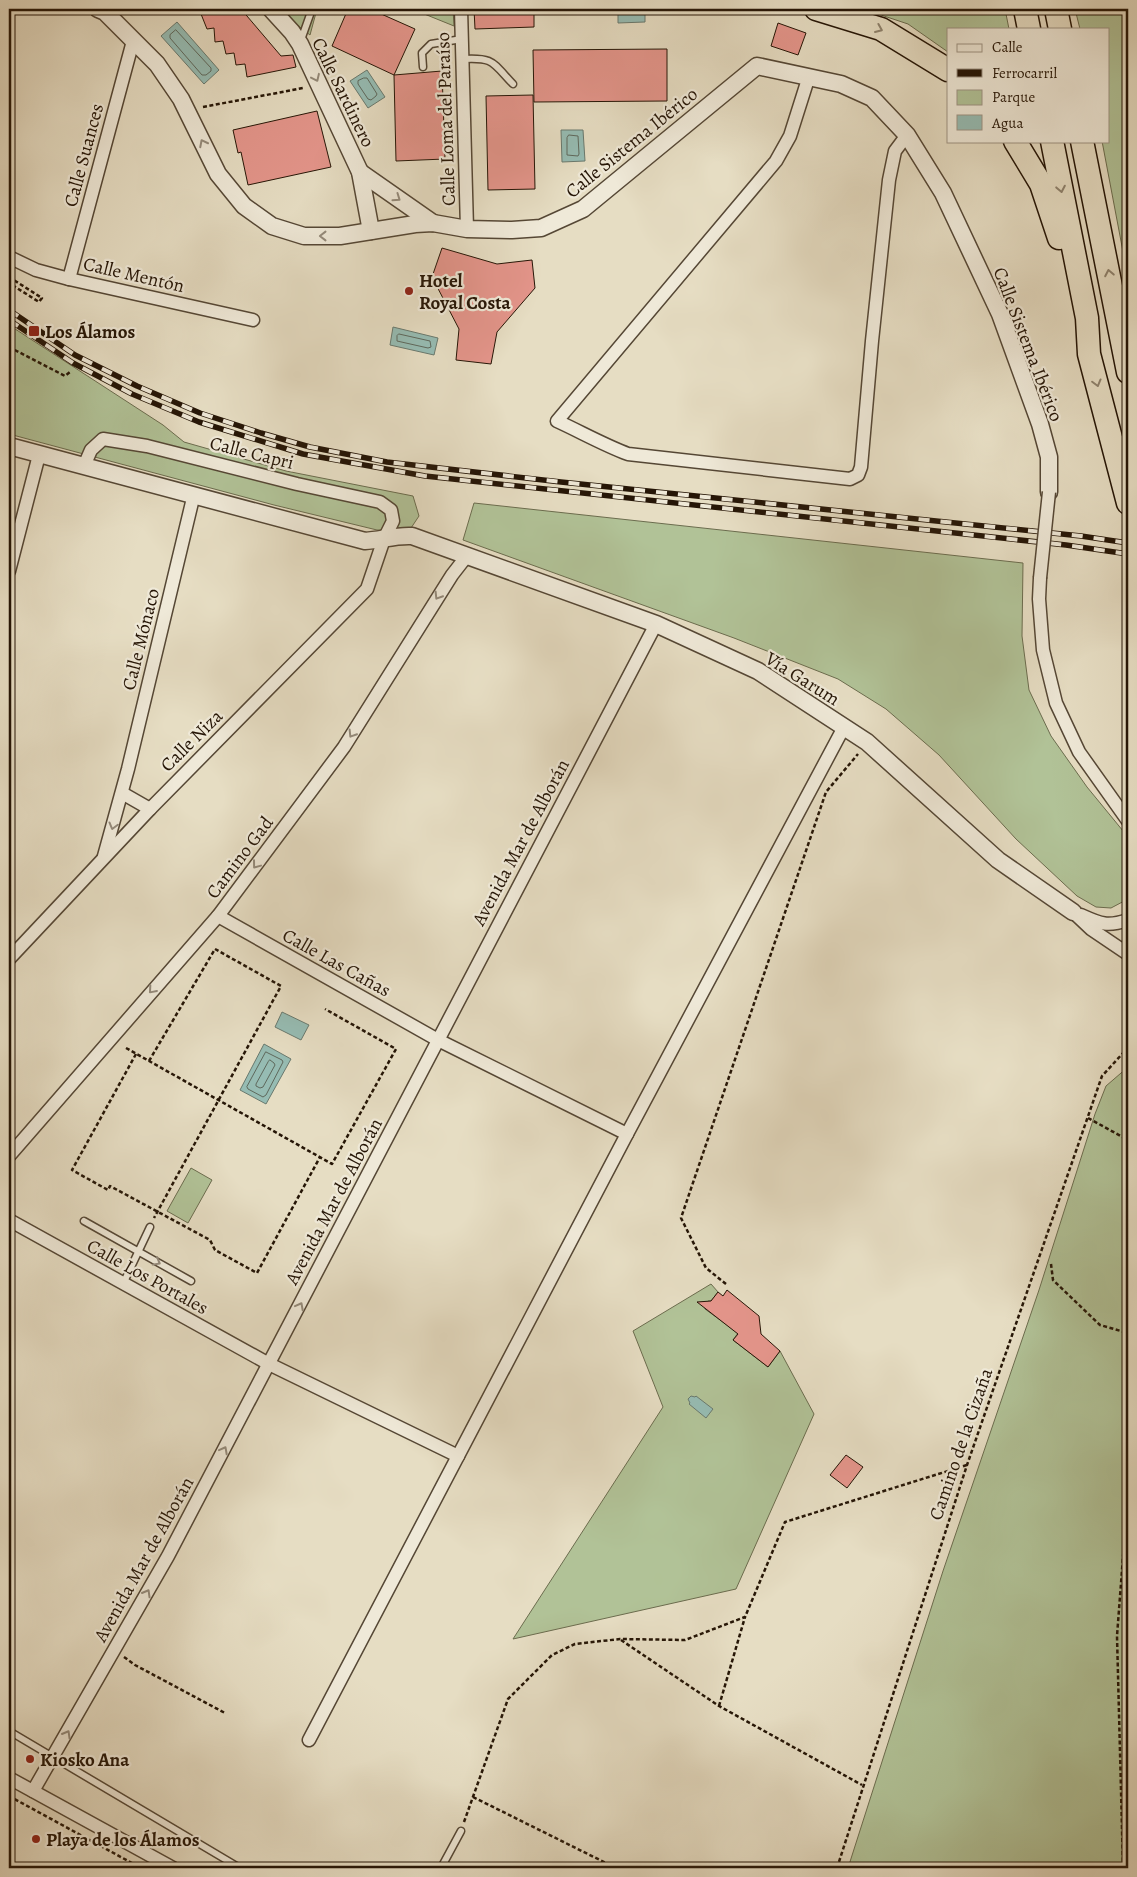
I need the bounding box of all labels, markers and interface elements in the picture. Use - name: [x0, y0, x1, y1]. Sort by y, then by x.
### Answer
- one-way arrow: [874, 23, 883, 33]
- legend: [947, 28, 1110, 142]
- street label: Calle Loma del Paraíso: [430, 31, 462, 207]
- street label: Calle Sardinero: [305, 33, 381, 152]
- text: Calle: [992, 37, 1023, 57]
- text: Ferrocarril: [992, 63, 1057, 83]
- one-way arrow: [310, 73, 320, 82]
- street label: Calle Sistema Ibérico: [560, 81, 703, 204]
- text: Parque: [992, 87, 1035, 107]
- street label: Calle Suances: [58, 101, 110, 210]
- text: Agua: [991, 113, 1023, 133]
- one-way arrow: [199, 139, 209, 148]
- one-way arrow: [1056, 185, 1066, 193]
- one-way arrow: [391, 192, 401, 201]
- one-way arrow: [319, 231, 326, 241]
- street label: Calle Mentón: [81, 251, 187, 299]
- street label: Calle Sistema Ibérico: [987, 263, 1069, 425]
- place label: Hotel Royal Costa: [419, 268, 511, 316]
- one-way arrow: [1104, 269, 1114, 278]
- marker: Hotel Royal Costa: [403, 285, 415, 297]
- place label: Los Álamos: [45, 319, 136, 345]
- marker: Los Álamos: [27, 324, 41, 338]
- one-way arrow: [1091, 378, 1102, 387]
- street label: Calle Capri: [207, 430, 296, 476]
- street label: Calle Mónaco: [116, 586, 166, 693]
- one-way arrow: [435, 591, 445, 600]
- street label: Vía Garum: [759, 645, 845, 712]
- street label: Calle Niza: [155, 704, 229, 778]
- one-way arrow: [349, 729, 359, 738]
- street label: Avenida Mar de Alborán: [465, 755, 576, 931]
- street label: Camino Gad: [200, 810, 280, 904]
- one-way arrow: [108, 821, 118, 829]
- one-way arrow: [253, 859, 262, 869]
- street label: Calle Las Cañas: [278, 922, 395, 1003]
- one-way arrow: [149, 985, 158, 994]
- street label: Avenida Mar de Alborán: [278, 1114, 389, 1290]
- street label: Calle Los Portales: [82, 1233, 213, 1321]
- one-way arrow: [152, 1255, 161, 1265]
- one-way arrow: [294, 1302, 304, 1311]
- street label: Camino de la Cizaña: [923, 1365, 999, 1524]
- one-way arrow: [218, 1446, 228, 1455]
- street label: Avenida Mar de Alborán: [87, 1472, 200, 1648]
- one-way arrow: [141, 1589, 151, 1598]
- one-way arrow: [61, 1731, 71, 1740]
- place label: Kiosko Ana: [40, 1747, 130, 1773]
- marker: Kiosko Ana: [24, 1753, 36, 1765]
- place label: Playa de los Álamos: [46, 1827, 200, 1853]
- marker: Playa de los Álamos: [30, 1833, 42, 1845]

